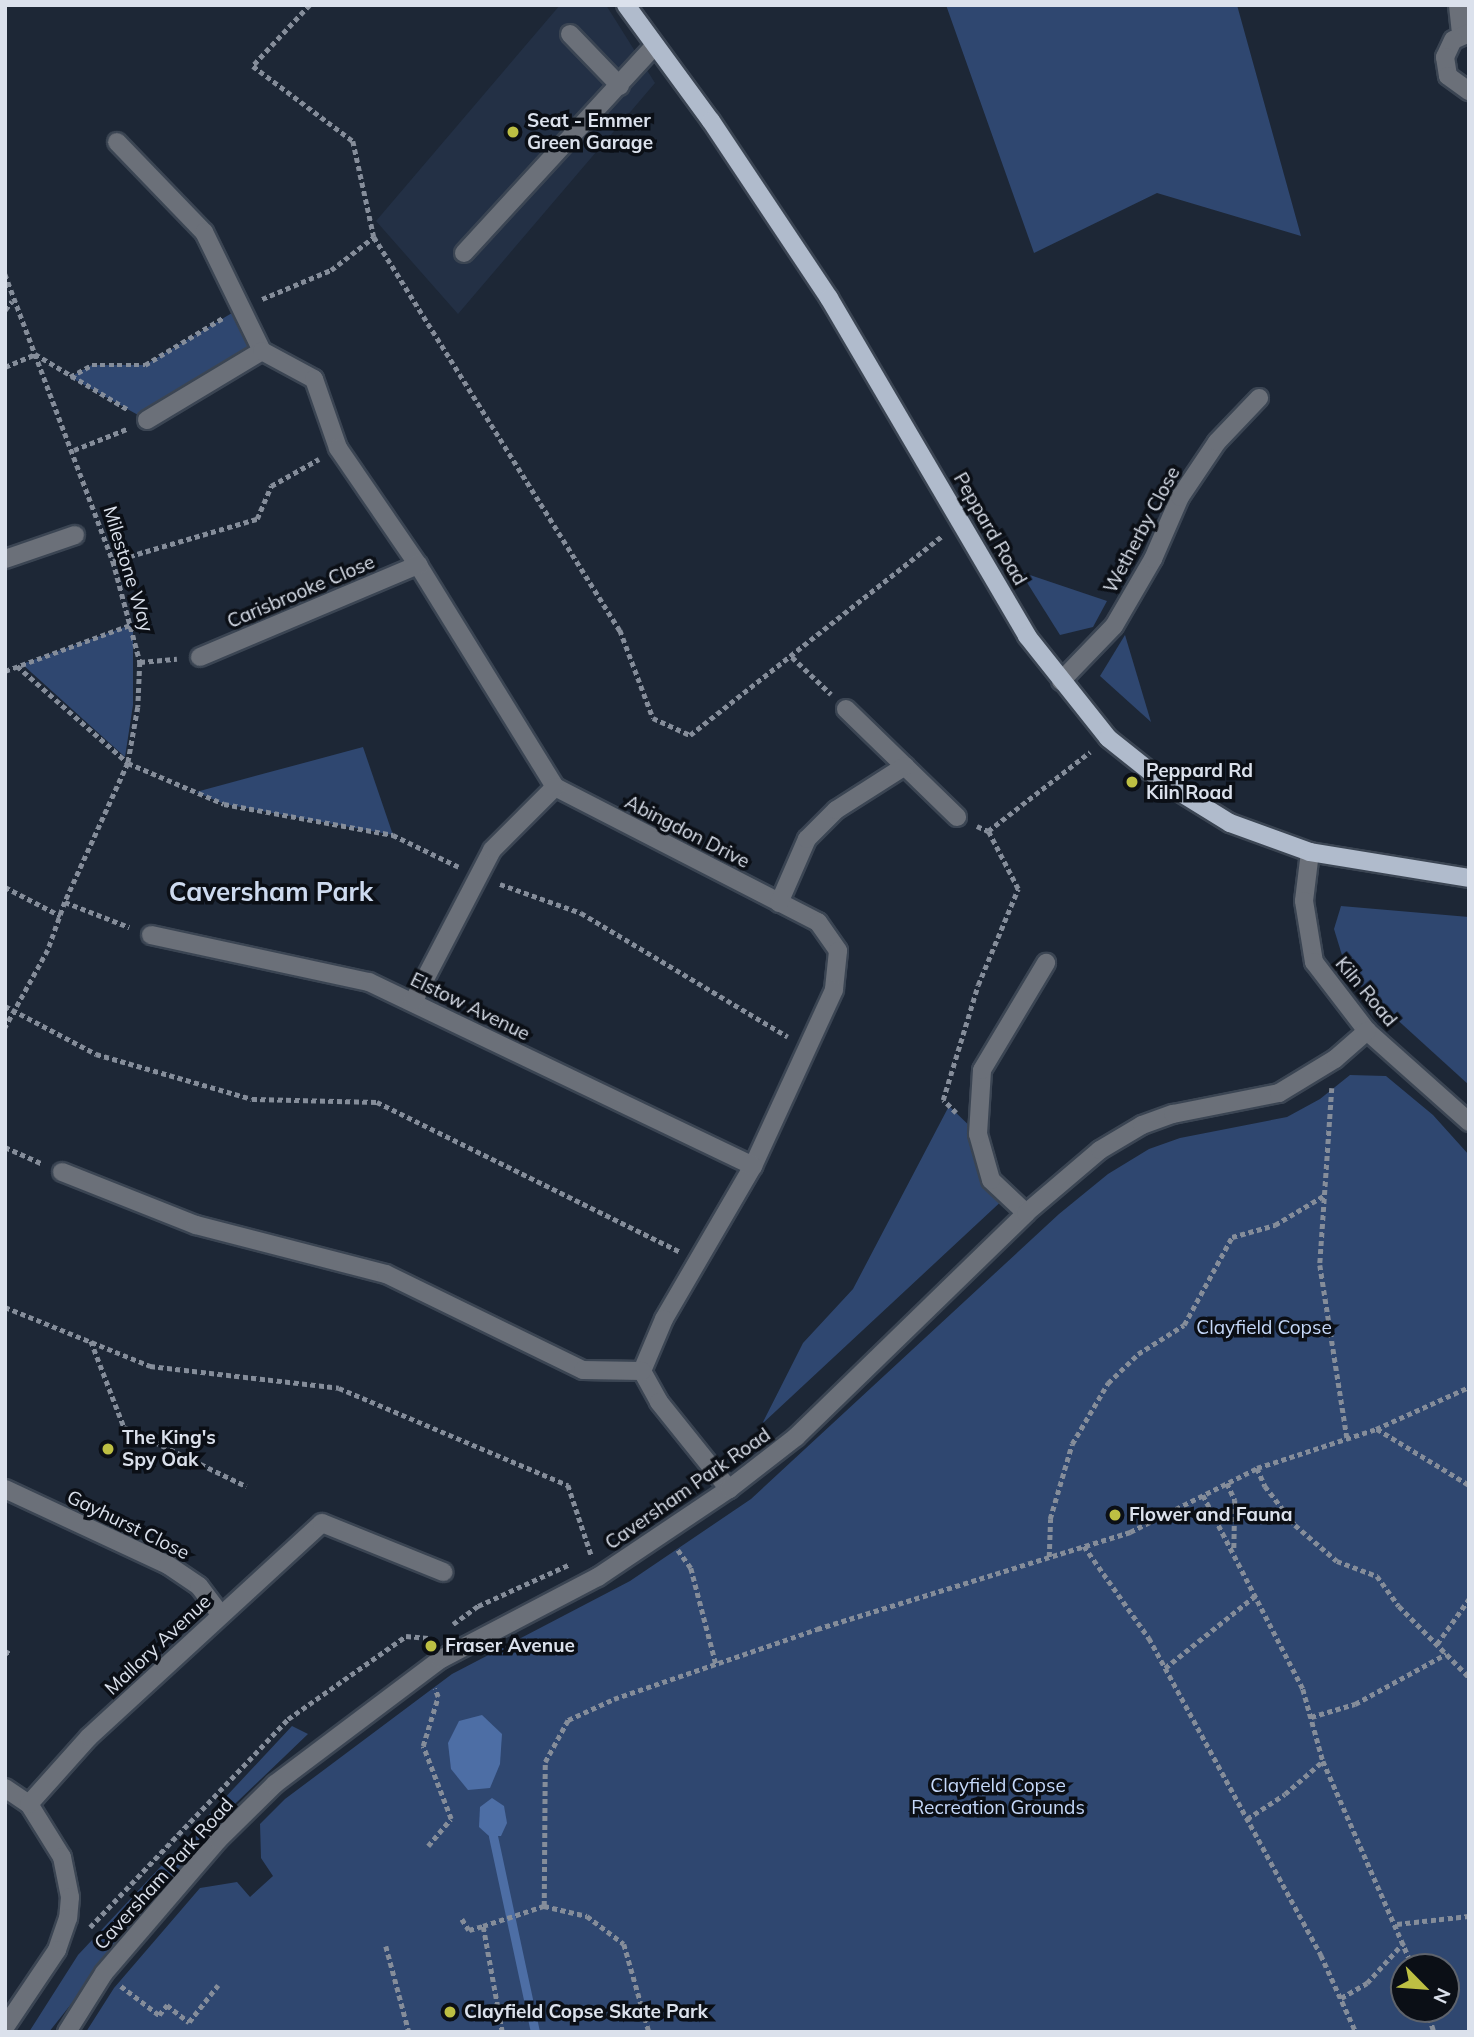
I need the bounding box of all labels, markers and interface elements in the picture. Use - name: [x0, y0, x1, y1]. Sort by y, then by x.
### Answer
- place label: Seat - Emmer Green Garage: [527, 110, 653, 154]
- marker: Seat - Emmer Green Garage: [505, 124, 521, 140]
- street label: Wetherby Close: [1099, 463, 1185, 597]
- street label: Peppard Road: [949, 469, 1031, 589]
- street label: Milestone Way: [98, 503, 158, 635]
- street label: Carisbrooke Close: [224, 551, 378, 633]
- place label: Peppard Rd Kiln Road: [1146, 760, 1253, 804]
- marker: Peppard Rd Kiln Road: [1124, 774, 1140, 790]
- street label: Abingdon Drive: [621, 791, 753, 873]
- district label: Caversham Park: [169, 876, 373, 908]
- street label: Kiln Road: [1330, 953, 1402, 1031]
- street label: Elstow Avenue: [407, 968, 533, 1046]
- park label: Clayfield Copse: [1196, 1317, 1332, 1339]
- street label: Caversham Park Road: [601, 1423, 775, 1555]
- place label: The King's Spy Oak: [122, 1427, 216, 1471]
- marker: The King's Spy Oak: [100, 1441, 116, 1457]
- street label: Gayhurst Close: [63, 1486, 193, 1564]
- place label: Flower and Fauna: [1129, 1504, 1293, 1526]
- marker: Flower and Fauna: [1107, 1507, 1123, 1523]
- street label: Mallory Avenue: [100, 1590, 216, 1700]
- place label: Fraser Avenue: [445, 1635, 575, 1657]
- marker: Fraser Avenue: [423, 1638, 439, 1654]
- park label: Clayfield Copse Recreation Grounds: [911, 1775, 1085, 1819]
- street label: Caversham Park Road: [90, 1793, 238, 1955]
- north arrow: [1390, 1953, 1460, 2023]
- text: N: [1428, 1984, 1456, 2008]
- place label: Clayfield Copse Skate Park: [464, 2001, 708, 2023]
- marker: Clayfield Copse Skate Park: [442, 2004, 458, 2020]

